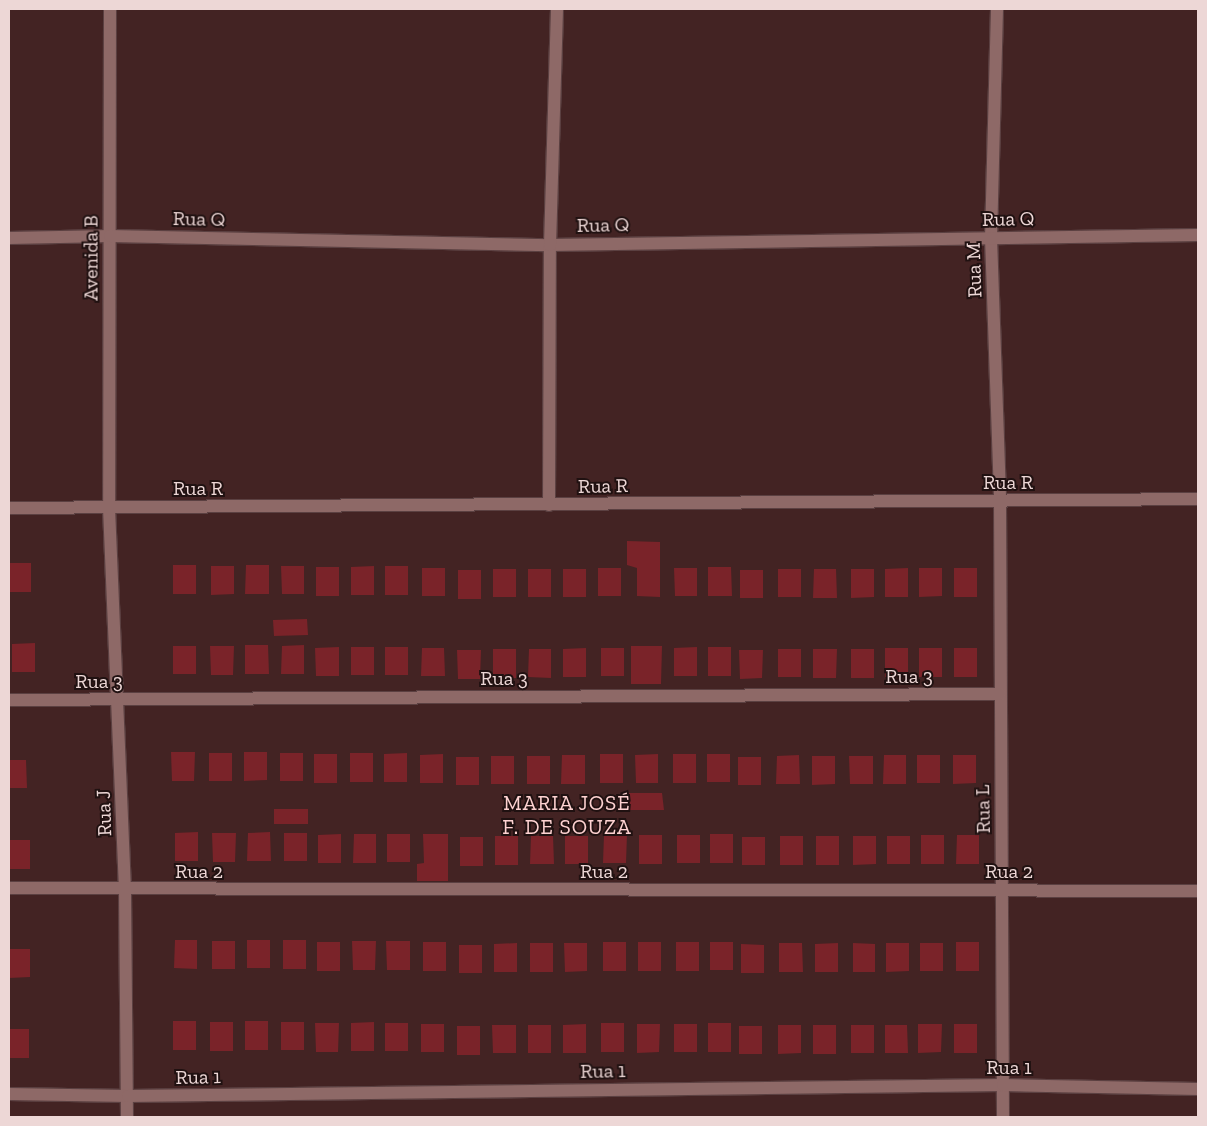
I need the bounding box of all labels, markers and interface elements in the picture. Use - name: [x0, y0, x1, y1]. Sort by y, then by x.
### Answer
- street label: Rua Q: [173, 207, 225, 231]
- street label: Rua Q: [982, 207, 1034, 231]
- street label: Rua Q: [577, 213, 629, 237]
- street label: Avenida B: [79, 215, 103, 301]
- street label: Rua M: [961, 242, 987, 298]
- street label: Rua R: [983, 470, 1033, 494]
- street label: Rua R: [578, 474, 628, 498]
- street label: Rua R: [173, 476, 223, 500]
- street label: Rua 3: [885, 664, 933, 688]
- street label: Rua 3: [480, 666, 528, 690]
- street label: Rua 3: [75, 669, 123, 693]
- street label: Rua L: [971, 784, 995, 834]
- street label: Rua J: [91, 789, 117, 837]
- district label: MARIA JOSÉ F. DE SOUZA: [501, 790, 633, 840]
- street label: Rua 2: [175, 859, 223, 883]
- street label: Rua 2: [580, 859, 628, 883]
- street label: Rua 2: [985, 859, 1033, 883]
- street label: Rua 1: [986, 1055, 1032, 1079]
- street label: Rua 1: [580, 1059, 626, 1083]
- street label: Rua 1: [175, 1065, 221, 1089]

